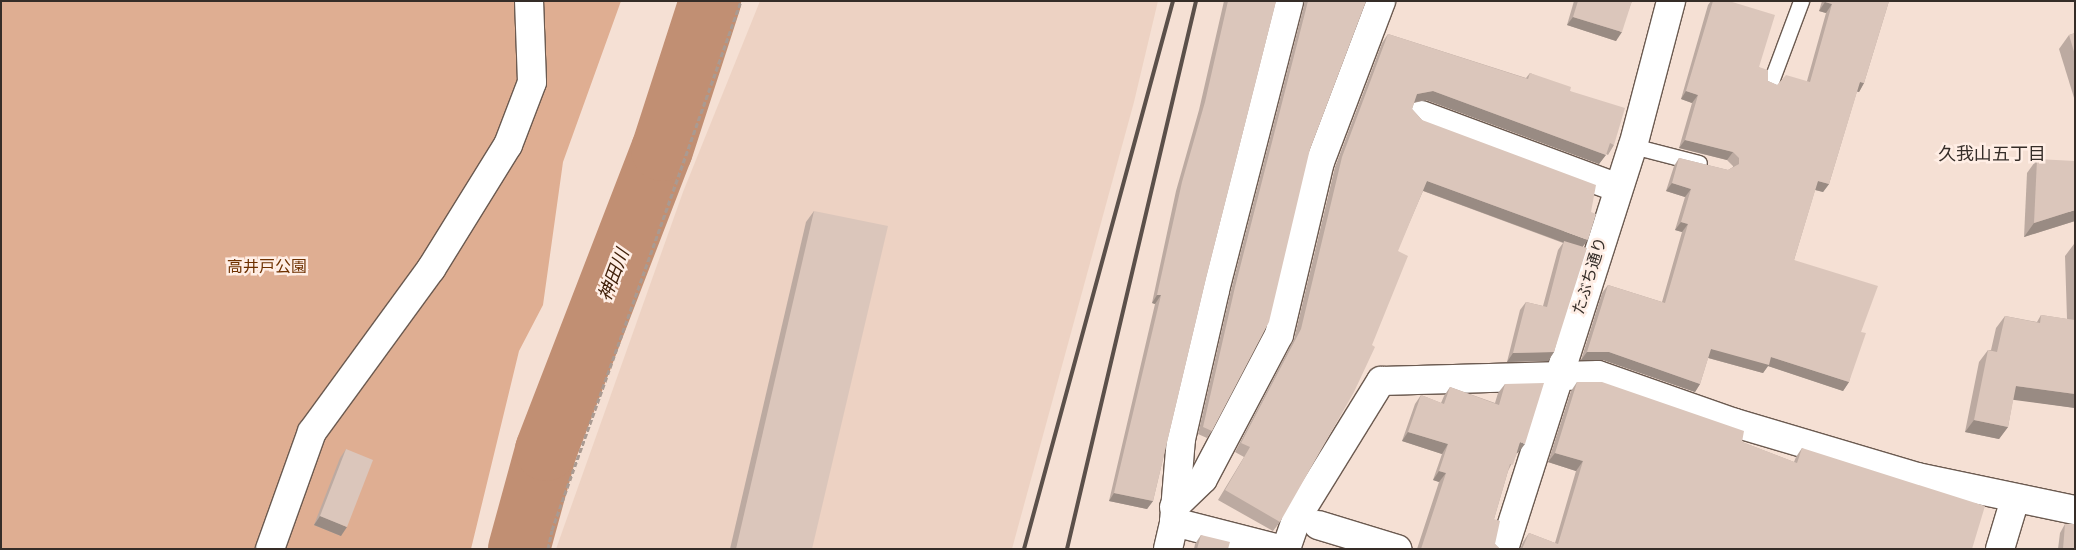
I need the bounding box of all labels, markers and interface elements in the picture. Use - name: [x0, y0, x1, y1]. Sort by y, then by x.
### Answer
- district label: 久我山五丁目: [1938, 143, 2046, 165]
- street label: たぶち通り: [1569, 235, 1611, 317]
- water label: 神田川: [594, 246, 634, 304]
- park label: 高井戸公園: [227, 257, 307, 277]

